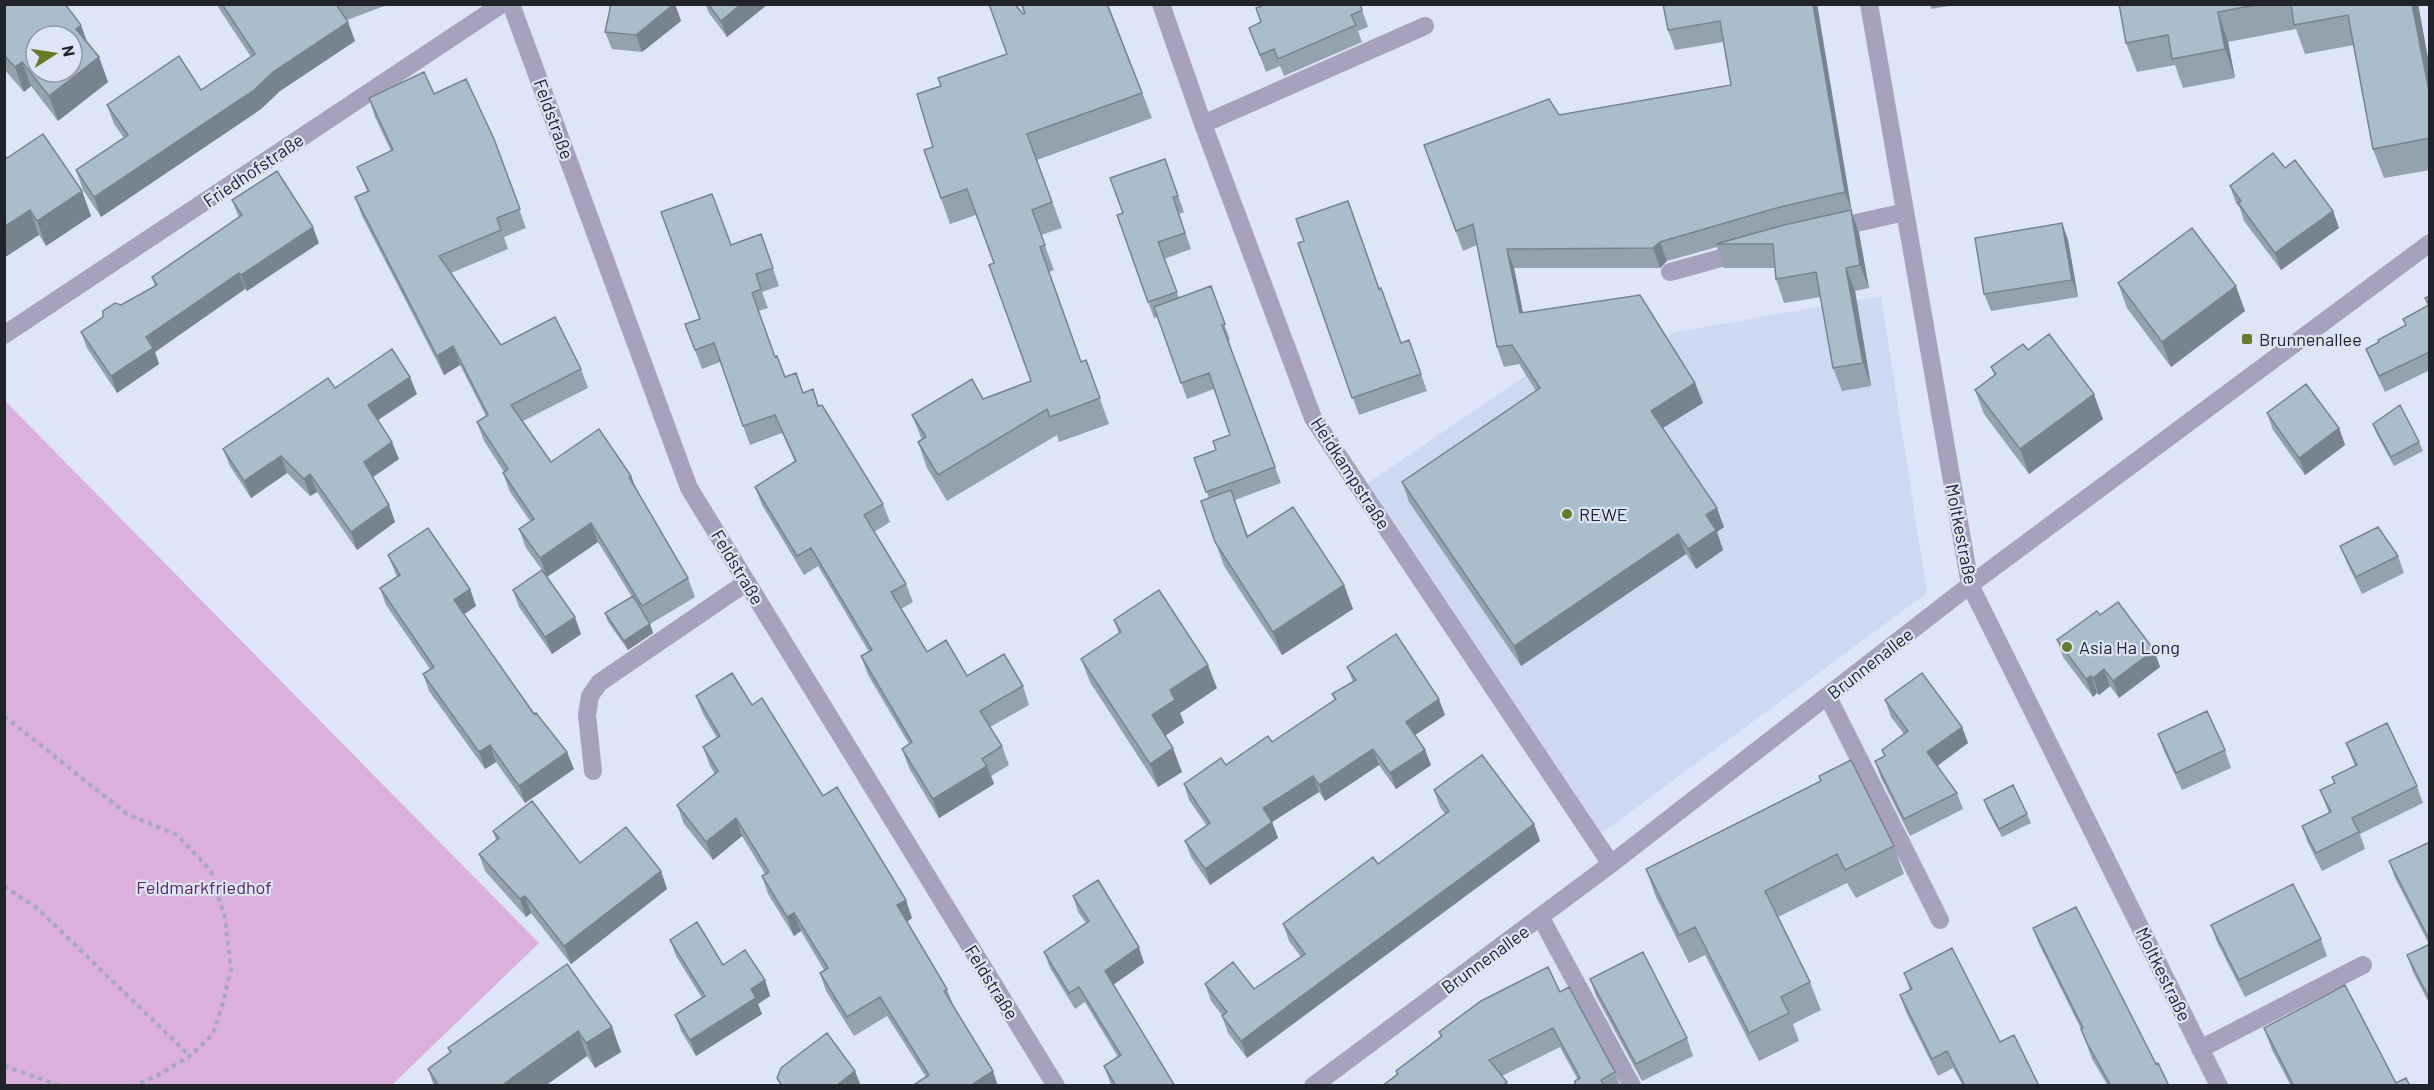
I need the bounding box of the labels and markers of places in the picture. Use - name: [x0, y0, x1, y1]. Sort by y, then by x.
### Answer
- place label: Brunnenallee: [2259, 328, 2362, 350]
- marker: Brunnenallee: [2240, 332, 2254, 346]
- place label: REWE: [1579, 503, 1628, 525]
- marker: REWE: [1560, 507, 1574, 521]
- place label: Asia Ha Long: [2079, 636, 2180, 658]
- marker: Asia Ha Long: [2060, 640, 2074, 654]

